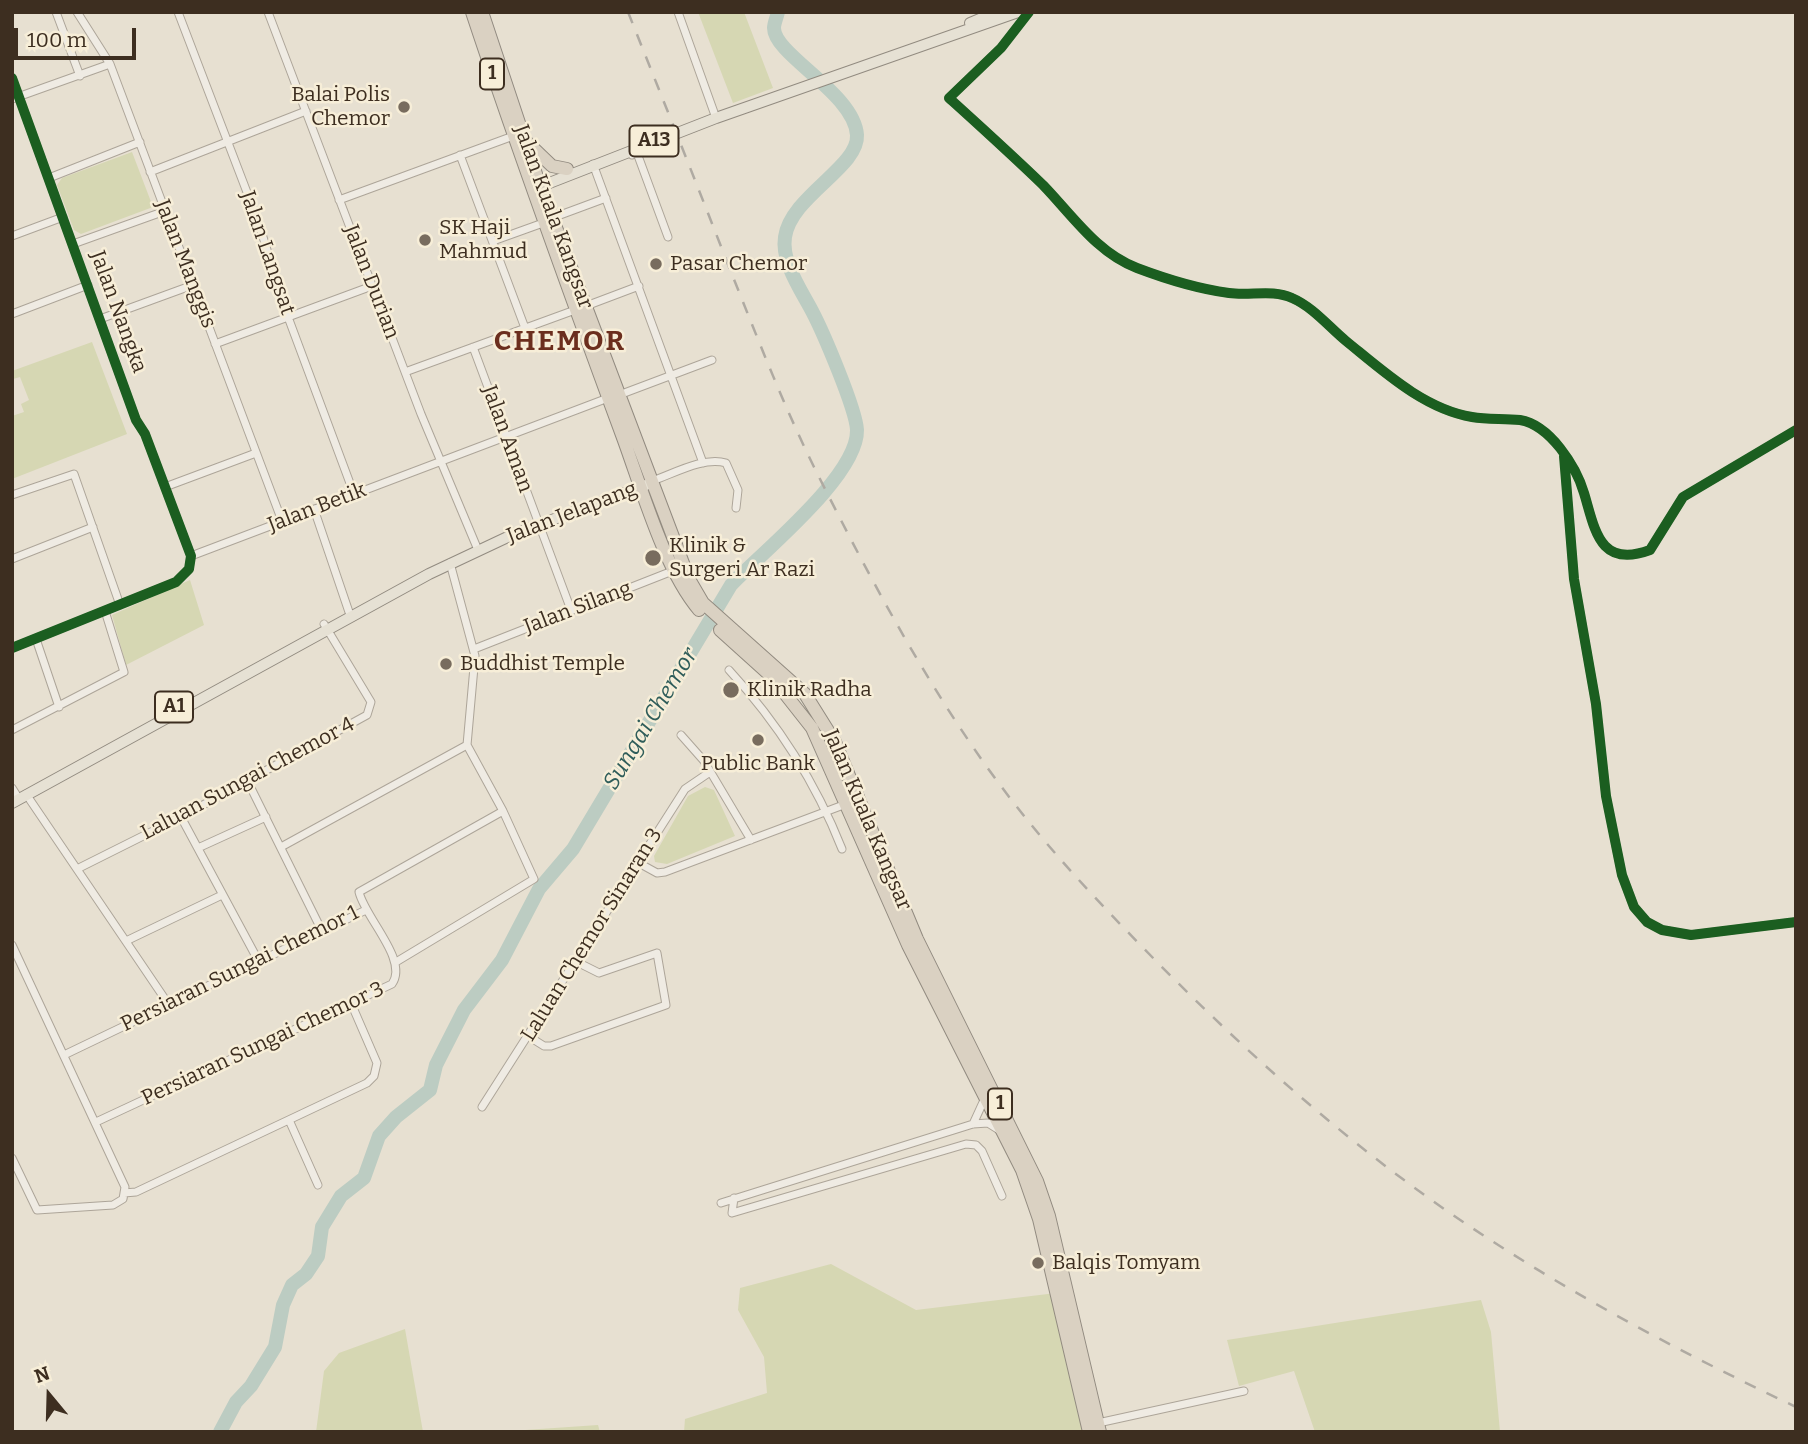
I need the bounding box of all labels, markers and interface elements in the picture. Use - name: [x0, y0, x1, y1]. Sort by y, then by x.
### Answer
- scale bar: [18, 14, 140, 58]
- text: 100 m: [27, 27, 87, 53]
- road number: 1: [480, 58, 504, 90]
- place label: Balai Polis Chemor: [291, 82, 390, 132]
- marker: Balai Polis Chemor: [396, 99, 412, 115]
- street label: Jalan Kuala Kangsar: [508, 122, 598, 312]
- road number: A13: [630, 125, 678, 156]
- street label: Jalan Langsat: [234, 188, 300, 318]
- street label: Jalan Manggis: [149, 196, 221, 332]
- place label: SK Haji Mahmud: [439, 215, 527, 265]
- street label: Jalan Durian: [338, 221, 404, 343]
- marker: SK Haji Mahmud: [417, 232, 433, 248]
- street label: Jalan Nangka: [84, 248, 152, 376]
- place label: Pasar Chemor: [670, 251, 807, 277]
- marker: Pasar Chemor: [648, 256, 664, 272]
- district label: CHEMOR: [495, 325, 625, 359]
- street label: Jalan Aman: [476, 382, 538, 496]
- street label: Jalan Jelapang: [503, 477, 641, 549]
- street label: Jalan Betik: [264, 478, 370, 538]
- place label: Klinik & Surgeri Ar Razi: [669, 533, 815, 583]
- marker: Klinik & Surgeri Ar Razi: [643, 548, 663, 568]
- street label: Jalan Silang: [521, 576, 635, 640]
- water label: Sungai Chemor: [598, 643, 704, 795]
- place label: Buddhist Temple: [460, 651, 625, 677]
- marker: Buddhist Temple: [438, 656, 454, 672]
- place label: Klinik Radha: [747, 677, 872, 703]
- marker: Klinik Radha: [721, 680, 741, 700]
- road number: A1: [155, 692, 193, 722]
- street label: Laluan Sungai Chemor 4: [137, 712, 359, 846]
- street label: Jalan Kuala Kangsar: [817, 726, 917, 914]
- marker: Public Bank: [750, 732, 766, 748]
- place label: Public Bank: [701, 751, 815, 777]
- street label: Laluan Chemor Sinaran 3: [516, 824, 668, 1046]
- street label: Persiaran Sungai Chemor 1: [117, 900, 363, 1038]
- street label: Persiaran Sungai Chemor 3: [138, 977, 388, 1111]
- road number: 1: [988, 1088, 1012, 1120]
- place label: Balqis Tomyam: [1052, 1250, 1200, 1276]
- marker: Balqis Tomyam: [1030, 1255, 1046, 1271]
- north arrow: [14, 1360, 84, 1430]
- text: N: [31, 1361, 53, 1388]

